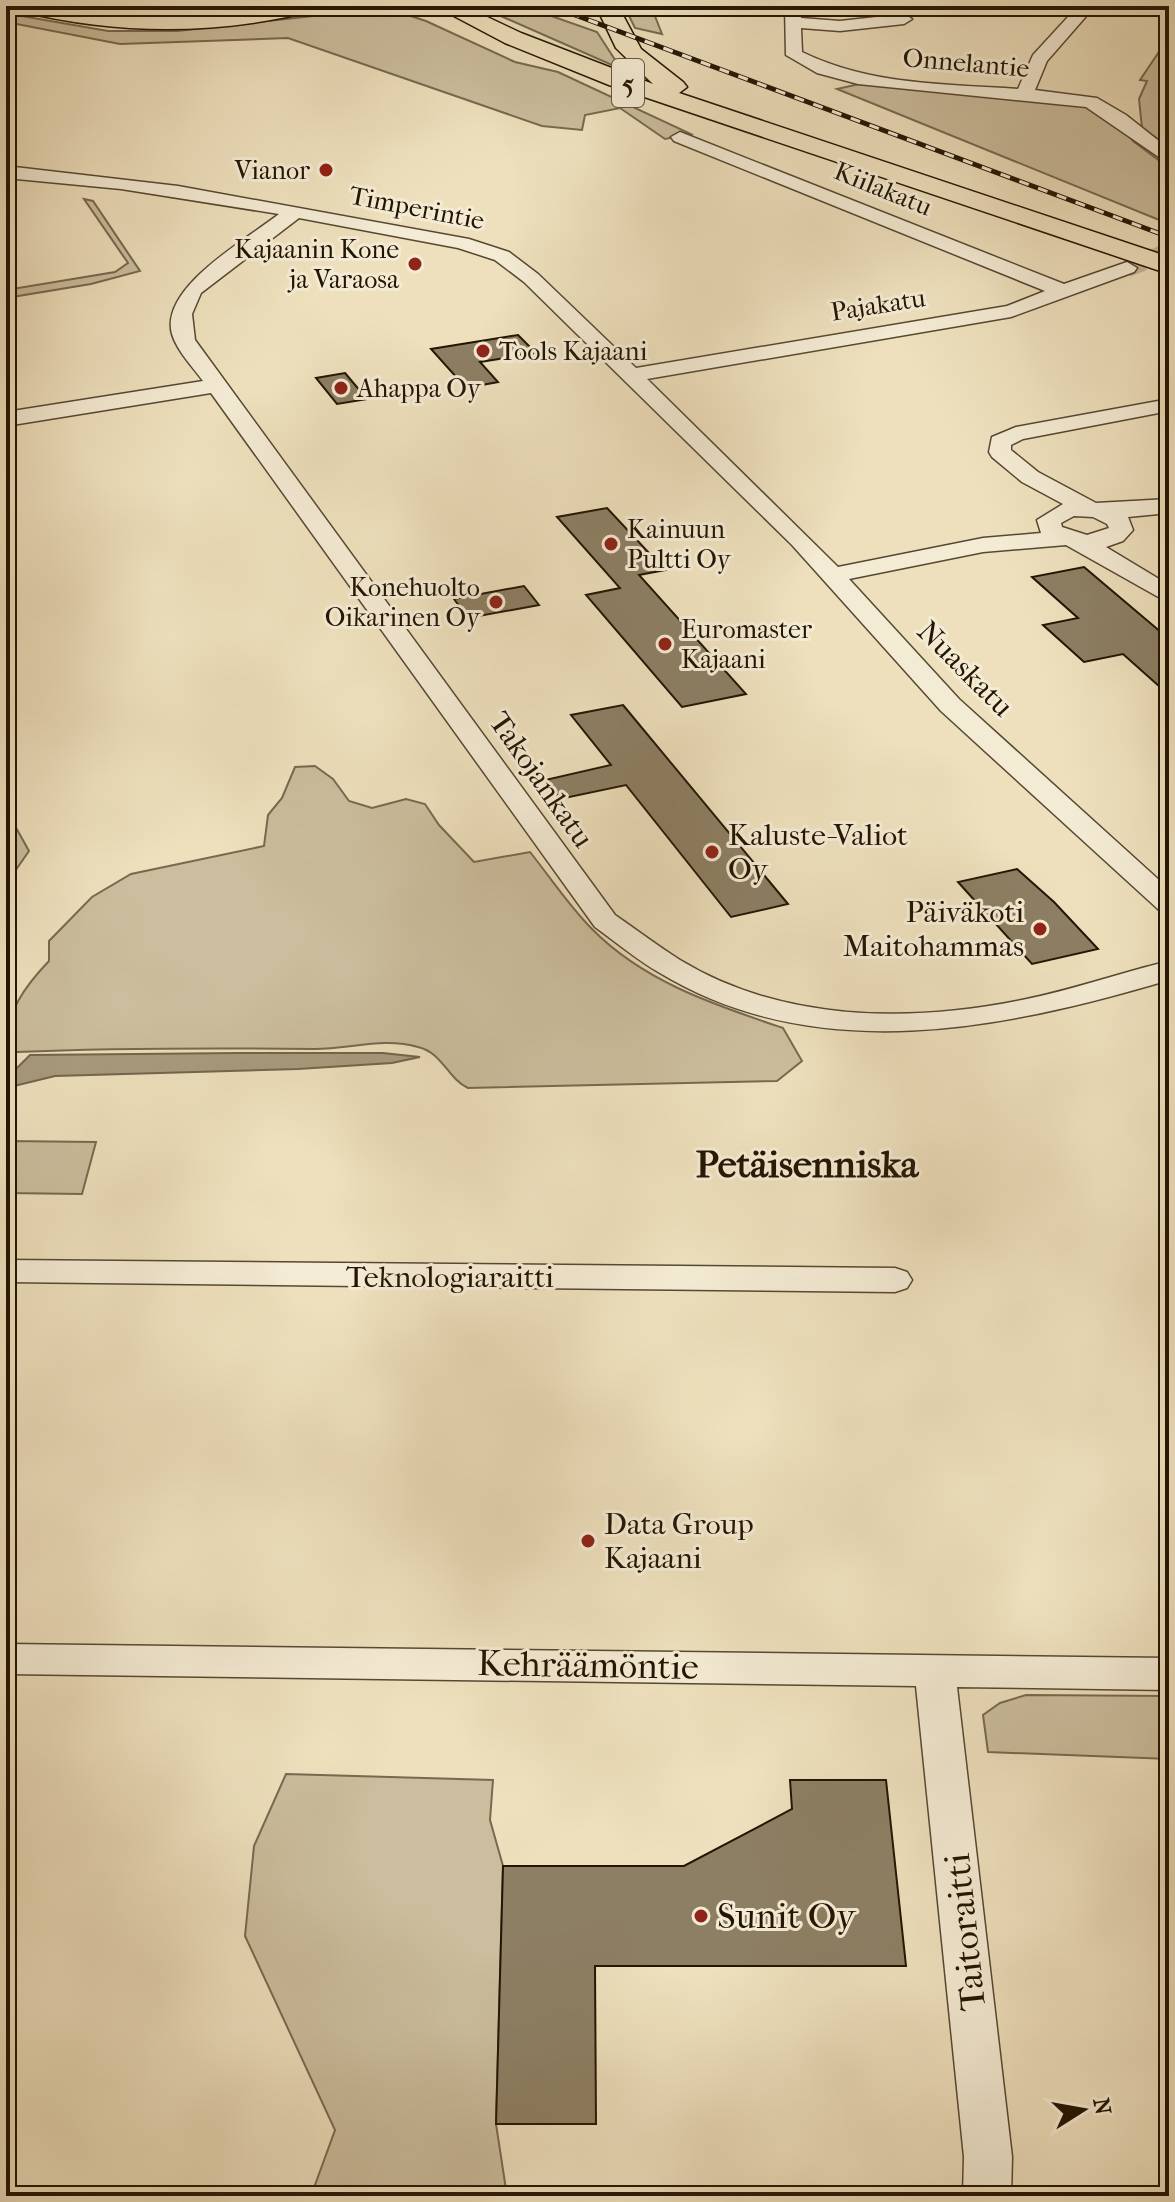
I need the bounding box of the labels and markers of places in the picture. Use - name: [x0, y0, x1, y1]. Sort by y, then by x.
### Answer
- place label: Vianor: [233, 155, 310, 186]
- marker: Vianor: [317, 161, 335, 179]
- place label: Kajaanin Kone ja Varaosa: [234, 234, 400, 295]
- marker: Kajaanin Kone ja Varaosa: [406, 255, 424, 273]
- place label: Tools Kajaani: [499, 336, 648, 367]
- marker: Tools Kajaani: [474, 342, 492, 360]
- place label: Ahappa Oy: [356, 373, 482, 404]
- marker: Ahappa Oy: [332, 379, 350, 397]
- place label: Kainuun Pultti Oy: [627, 514, 732, 575]
- marker: Kainuun Pultti Oy: [602, 535, 620, 553]
- place label: Konehuolto Oikarinen Oy: [325, 572, 481, 633]
- marker: Konehuolto Oikarinen Oy: [487, 593, 505, 611]
- place label: Euromaster Kajaani: [681, 614, 812, 675]
- marker: Euromaster Kajaani: [656, 635, 674, 653]
- place label: Kaluste-Valiot Oy: [728, 818, 908, 887]
- marker: Kaluste-Valiot Oy: [703, 843, 721, 861]
- place label: Päiväkoti Maitohammas: [843, 895, 1024, 964]
- marker: Päiväkoti Maitohammas: [1031, 920, 1049, 938]
- place label: Data Group Kajaani: [604, 1507, 754, 1576]
- marker: Data Group Kajaani: [579, 1532, 597, 1550]
- place label: Sunit Oy: [717, 1895, 857, 1937]
- marker: Sunit Oy: [692, 1907, 710, 1925]

